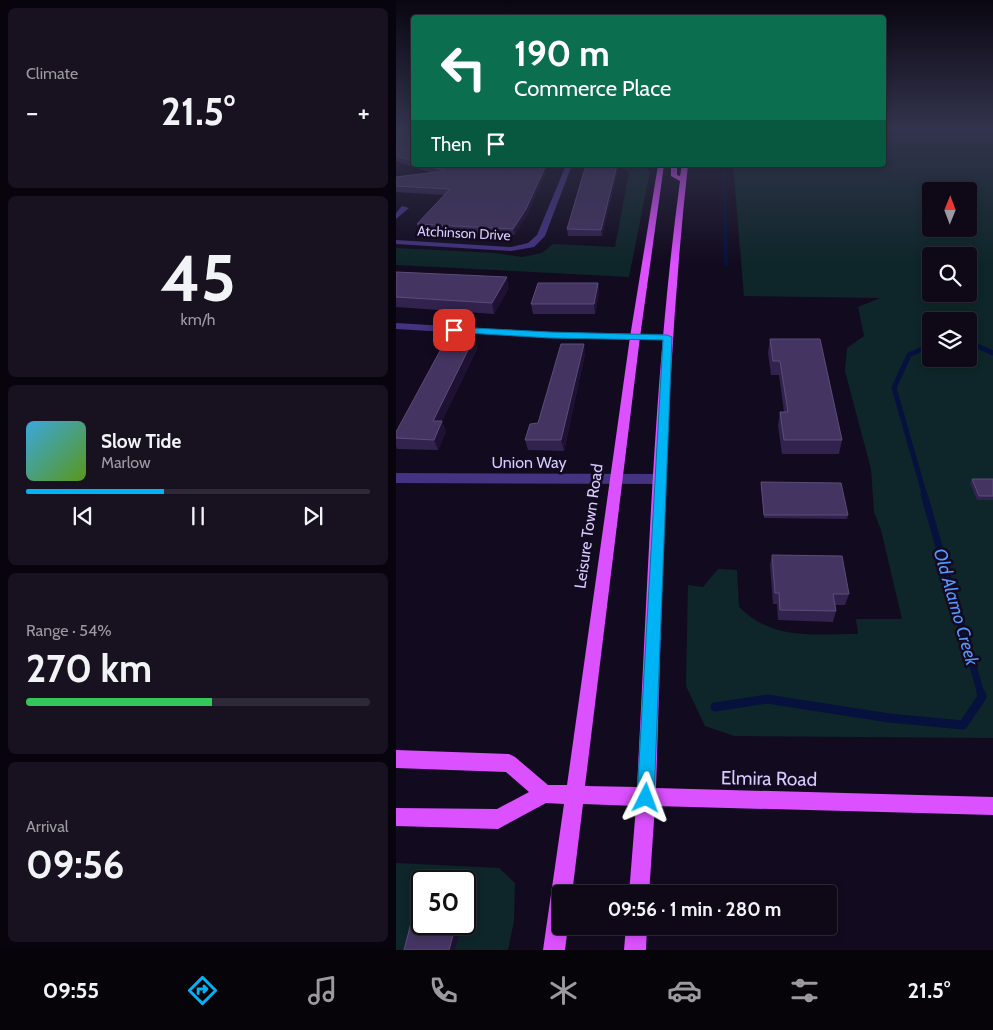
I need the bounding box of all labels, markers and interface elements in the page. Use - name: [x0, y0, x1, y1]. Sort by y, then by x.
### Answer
- text: 190 m: [514, 32, 610, 75]
- icon: left: [431, 35, 496, 100]
- text: Climate: [26, 64, 78, 83]
- text: Commerce Place: [514, 75, 671, 102]
- text: 21.5°: [161, 88, 235, 135]
- text: −: [26, 95, 38, 129]
- text: +: [358, 95, 370, 129]
- icon: arrive: [482, 130, 510, 158]
- text: Then: [431, 133, 472, 156]
- north arrow: [922, 182, 977, 238]
- map controls: [922, 182, 977, 367]
- street label: Atchinson Drive: [417, 222, 511, 244]
- text: 45: [160, 238, 236, 317]
- button: search: [922, 247, 977, 302]
- pin: [433, 309, 475, 351]
- text: km/h: [180, 310, 216, 329]
- button: layers: [922, 312, 977, 367]
- icon: arrive: [440, 316, 468, 344]
- text: Slow Tide: [101, 430, 181, 453]
- text: Marlow: [101, 453, 151, 472]
- street label: Union Way: [492, 453, 566, 472]
- street label: Leisure Town Road: [570, 462, 607, 590]
- icon: previous: [69, 502, 97, 530]
- icon: pause: [184, 502, 212, 530]
- icon: next: [299, 502, 327, 530]
- water label: Old Alamo Creek: [929, 546, 984, 669]
- text: Range · 54%: [26, 621, 112, 640]
- text: 270 km: [26, 645, 152, 692]
- street label: Elmira Road: [721, 766, 817, 791]
- position arrow: [619, 771, 671, 823]
- text: Arrival: [26, 817, 69, 836]
- text: 09:56: [26, 841, 124, 888]
- speed limit sign: 50: [411, 870, 476, 935]
- text: 09:56 · 1 min · 280 m: [608, 898, 781, 921]
- icon: directions: [185, 973, 220, 1008]
- icon: music: [305, 973, 340, 1008]
- icon: phone: [426, 973, 461, 1008]
- icon: climate: [546, 973, 581, 1008]
- icon: car: [667, 973, 702, 1008]
- icon: filters: [787, 973, 822, 1008]
- text: 09:55: [43, 977, 99, 1004]
- text: 21.5°: [907, 977, 950, 1004]

